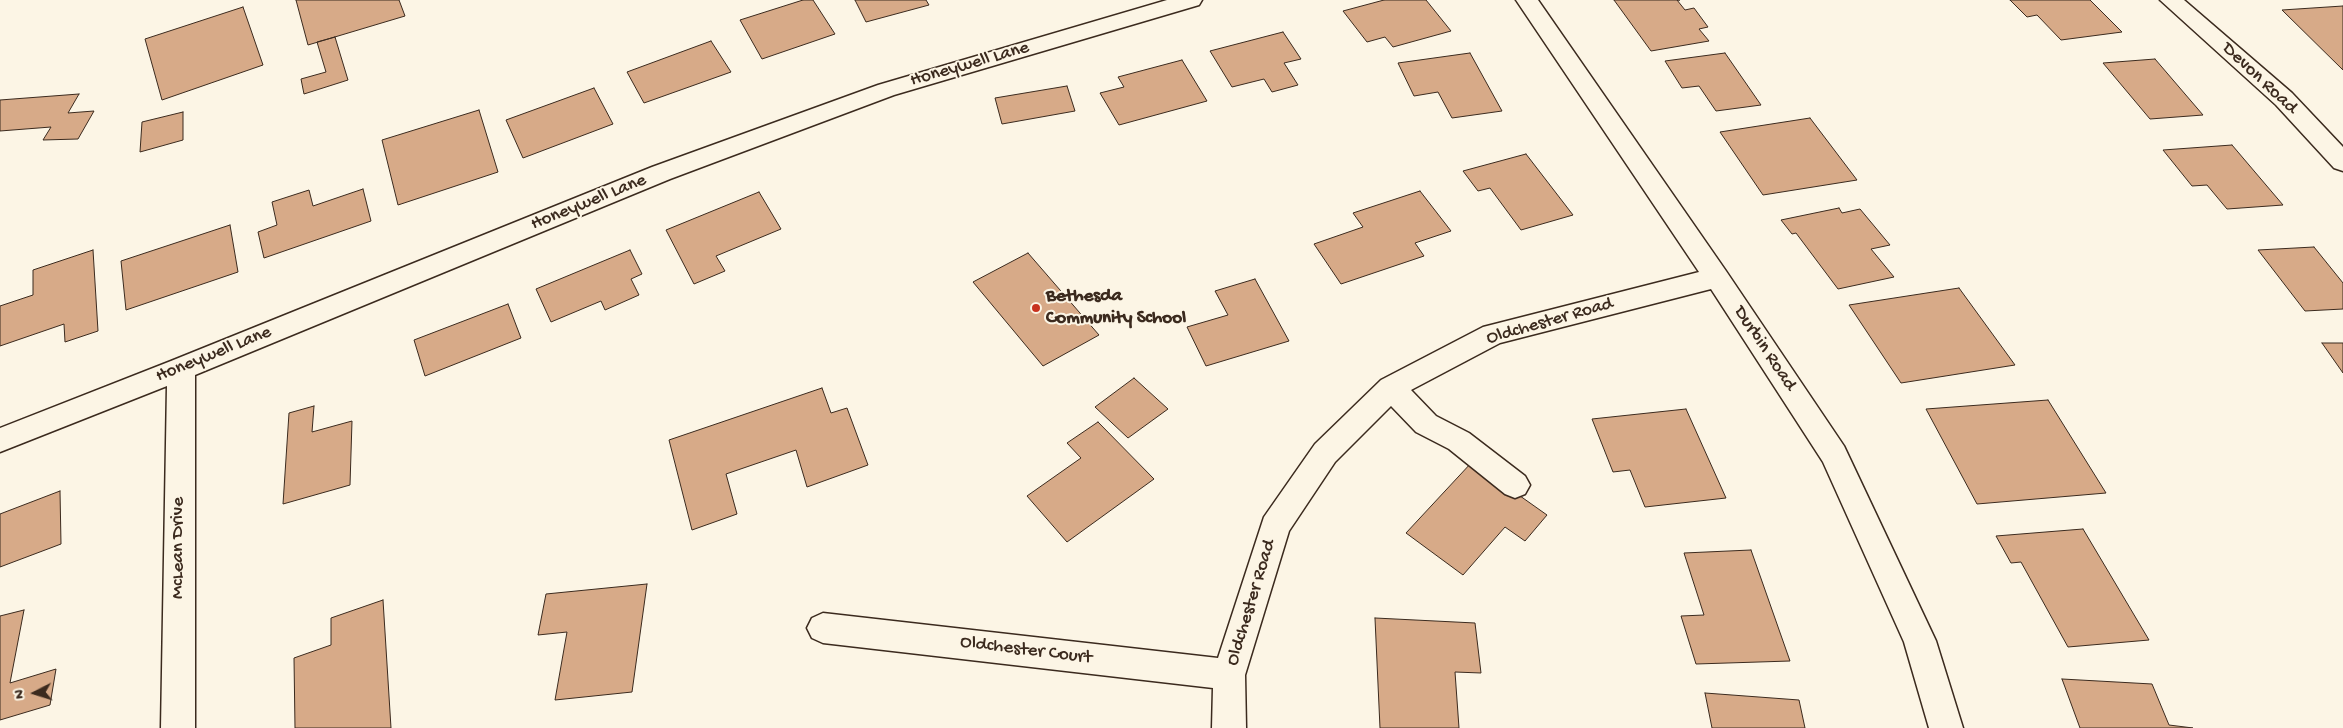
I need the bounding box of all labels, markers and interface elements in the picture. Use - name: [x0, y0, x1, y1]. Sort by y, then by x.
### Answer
- street label: Honeywell Lane: [908, 37, 1032, 93]
- street label: Devon Road: [2216, 38, 2302, 120]
- street label: Honeywell Lane: [528, 169, 650, 237]
- place label: Bethesda Community School: [1046, 286, 1186, 330]
- street label: Oldchester Road: [1484, 293, 1616, 351]
- marker: Bethesda Community School: [1030, 302, 1042, 314]
- street label: Durbin Road: [1727, 302, 1801, 396]
- street label: Honeywell Lane: [153, 321, 275, 389]
- street label: McLean Drive: [168, 497, 190, 599]
- street label: Oldchester Road: [1222, 537, 1282, 669]
- street label: Oldchester Court: [959, 632, 1093, 670]
- north arrow: [10, 668, 60, 718]
- text: N: [11, 689, 28, 700]

